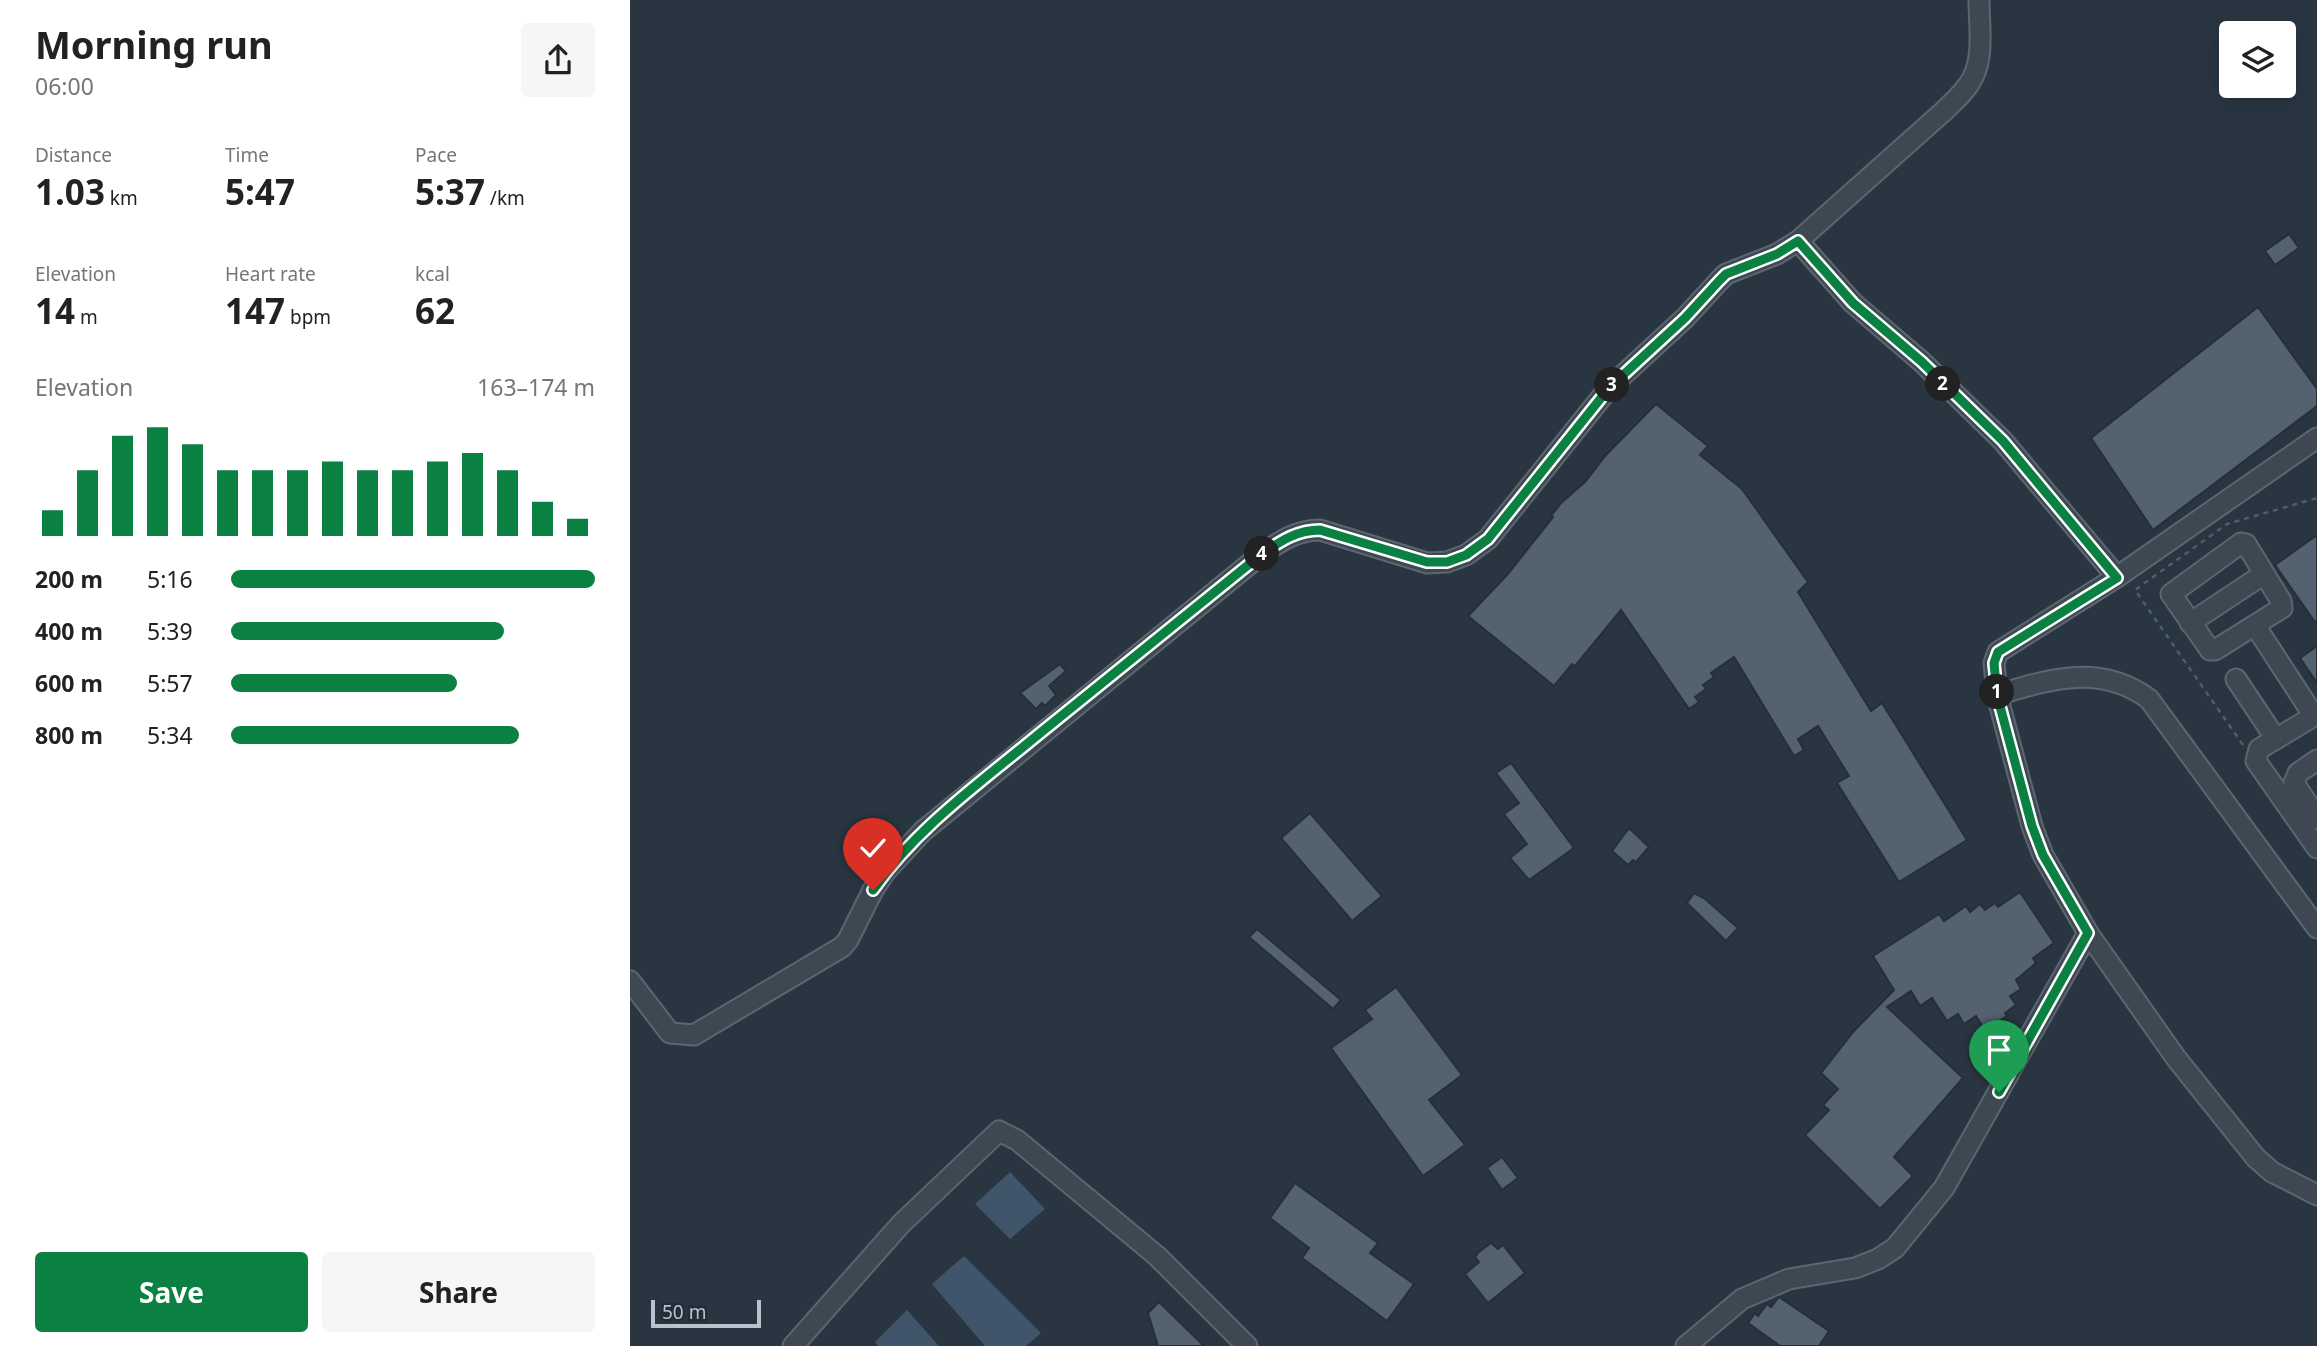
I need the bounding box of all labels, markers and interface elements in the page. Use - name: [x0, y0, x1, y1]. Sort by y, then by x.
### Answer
- text: Morning run: [35, 18, 273, 70]
- map controls: [2219, 21, 2296, 98]
- button: layers: [2219, 21, 2296, 98]
- button: share: [521, 23, 595, 97]
- text: 06:00: [35, 70, 94, 102]
- text: Distance: [35, 142, 112, 168]
- text: Time: [225, 142, 269, 168]
- text: Pace: [415, 142, 457, 168]
- text: 1.03: [35, 168, 105, 215]
- text: 5:47: [225, 168, 295, 215]
- text: 5:37: [415, 168, 485, 215]
- text: km: [105, 185, 138, 211]
- text: /km: [485, 185, 525, 211]
- text: Elevation: [35, 261, 116, 287]
- text: Heart rate: [225, 261, 316, 287]
- text: kcal: [415, 261, 450, 287]
- text: 14: [35, 287, 75, 334]
- text: 147: [225, 287, 285, 334]
- text: 62: [415, 287, 455, 334]
- text: m: [75, 304, 98, 330]
- text: bpm: [285, 304, 331, 330]
- pin: 2: [1926, 366, 1960, 402]
- pin: 3: [1594, 368, 1630, 402]
- text: 2: [1937, 370, 1948, 396]
- text: Elevation: [35, 371, 133, 403]
- text: 163–174 m: [477, 371, 595, 403]
- text: 3: [1606, 371, 1617, 397]
- pin: 4: [1244, 536, 1280, 572]
- text: 4: [1256, 540, 1267, 566]
- text: 200 m: [35, 563, 103, 595]
- text: 5:16: [147, 563, 193, 595]
- text: 400 m: [35, 615, 103, 647]
- text: 5:39: [147, 615, 193, 647]
- text: 600 m: [35, 667, 103, 699]
- text: 5:57: [147, 667, 193, 699]
- pin: 1: [1980, 674, 2014, 710]
- text: 1: [1991, 678, 2002, 704]
- text: 800 m: [35, 719, 103, 751]
- text: 5:34: [147, 719, 193, 751]
- pin: [843, 818, 903, 890]
- icon: check: [854, 829, 892, 867]
- pin: [1969, 1020, 2029, 1092]
- icon: arrive: [1980, 1031, 2018, 1069]
- button: Save: [35, 1252, 308, 1332]
- button: Share: [322, 1252, 595, 1332]
- scale bar: [651, 1297, 761, 1329]
- text: 50 m: [662, 1299, 706, 1325]

